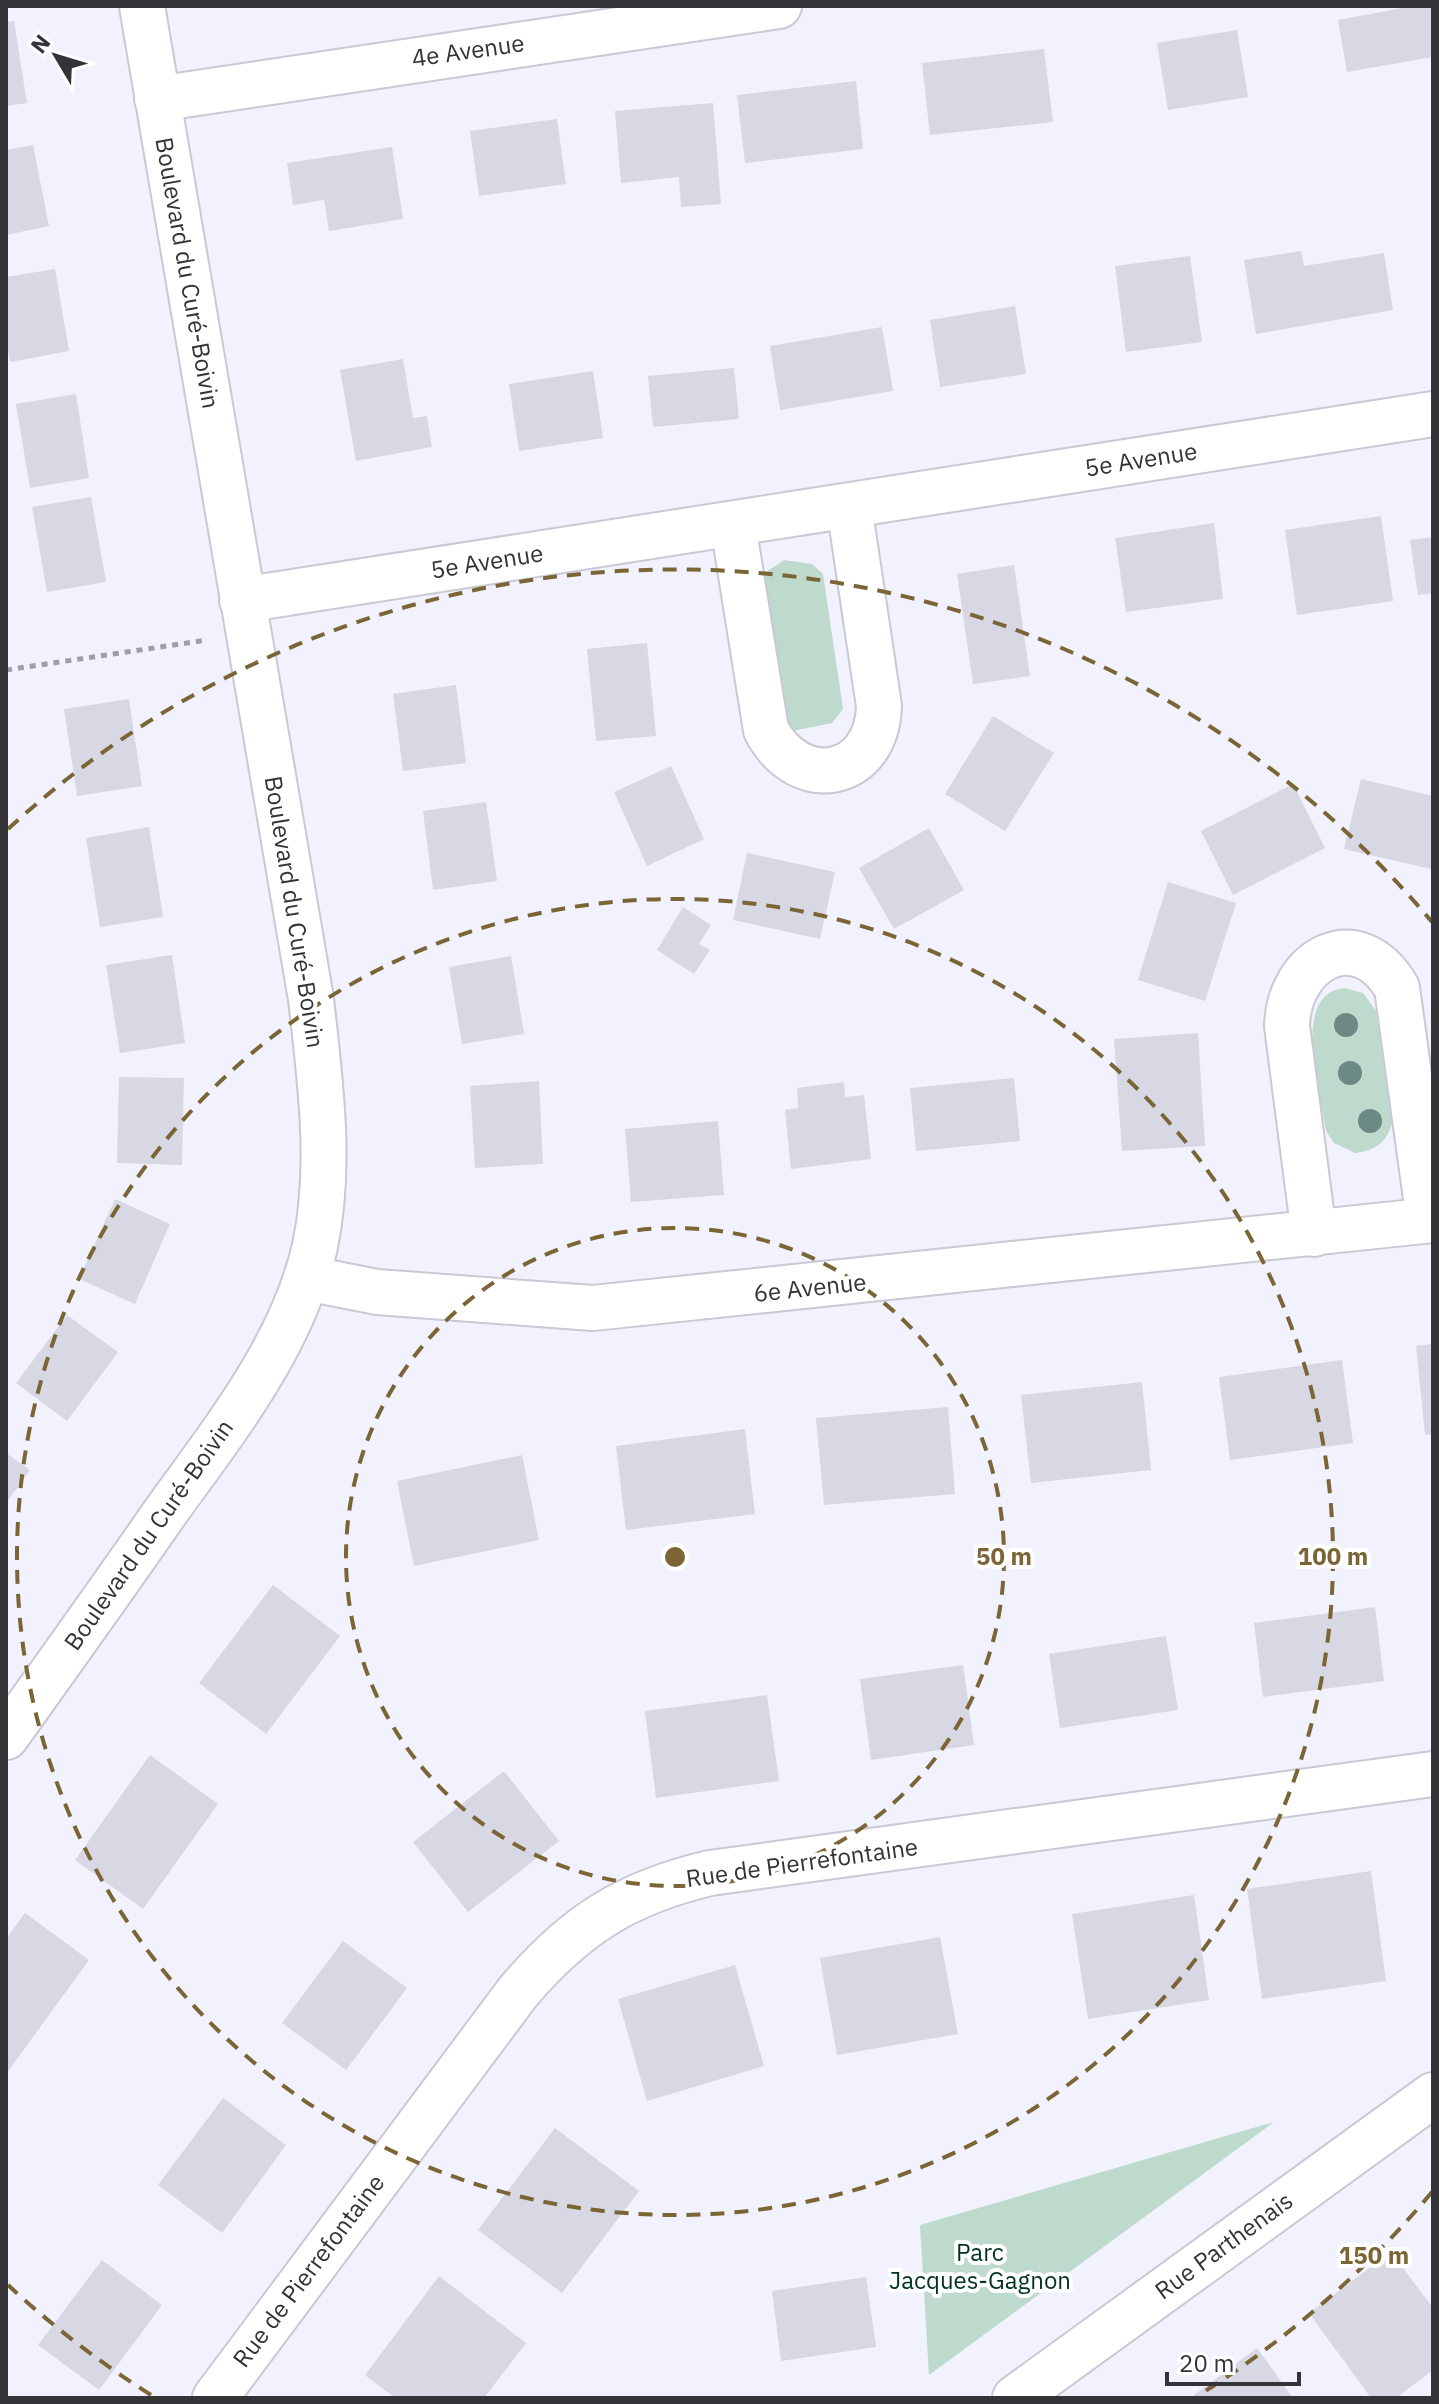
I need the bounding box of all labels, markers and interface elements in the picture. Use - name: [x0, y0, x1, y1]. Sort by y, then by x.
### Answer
- north arrow: [16, 16, 96, 96]
- street label: 4e Avenue: [409, 26, 526, 74]
- text: N: [24, 28, 56, 59]
- street label: Boulevard du Curé-Boivin: [148, 135, 228, 411]
- street label: 5e Avenue: [1082, 434, 1199, 484]
- street label: 5e Avenue: [428, 536, 545, 586]
- street label: Boulevard du Curé-Boivin: [258, 774, 332, 1050]
- street label: 6e Avenue: [752, 1265, 868, 1309]
- street label: Boulevard du Curé-Boivin: [56, 1413, 240, 1656]
- text: 50 m: [976, 1540, 1032, 1572]
- text: 100 m: [1298, 1540, 1368, 1572]
- centre of rings: [661, 1543, 689, 1571]
- street label: Rue de Pierrefontaine: [684, 1830, 920, 1894]
- street label: Rue de Pierrefontaine: [225, 2167, 391, 2373]
- street label: Rue Parthenais: [1148, 2184, 1299, 2306]
- park label: Parc Jacques-Gagnon: [889, 2236, 1071, 2296]
- text: 150 m: [1339, 2239, 1409, 2271]
- scale bar: [1167, 2336, 1299, 2386]
- text: 20 m: [1179, 2347, 1234, 2379]

